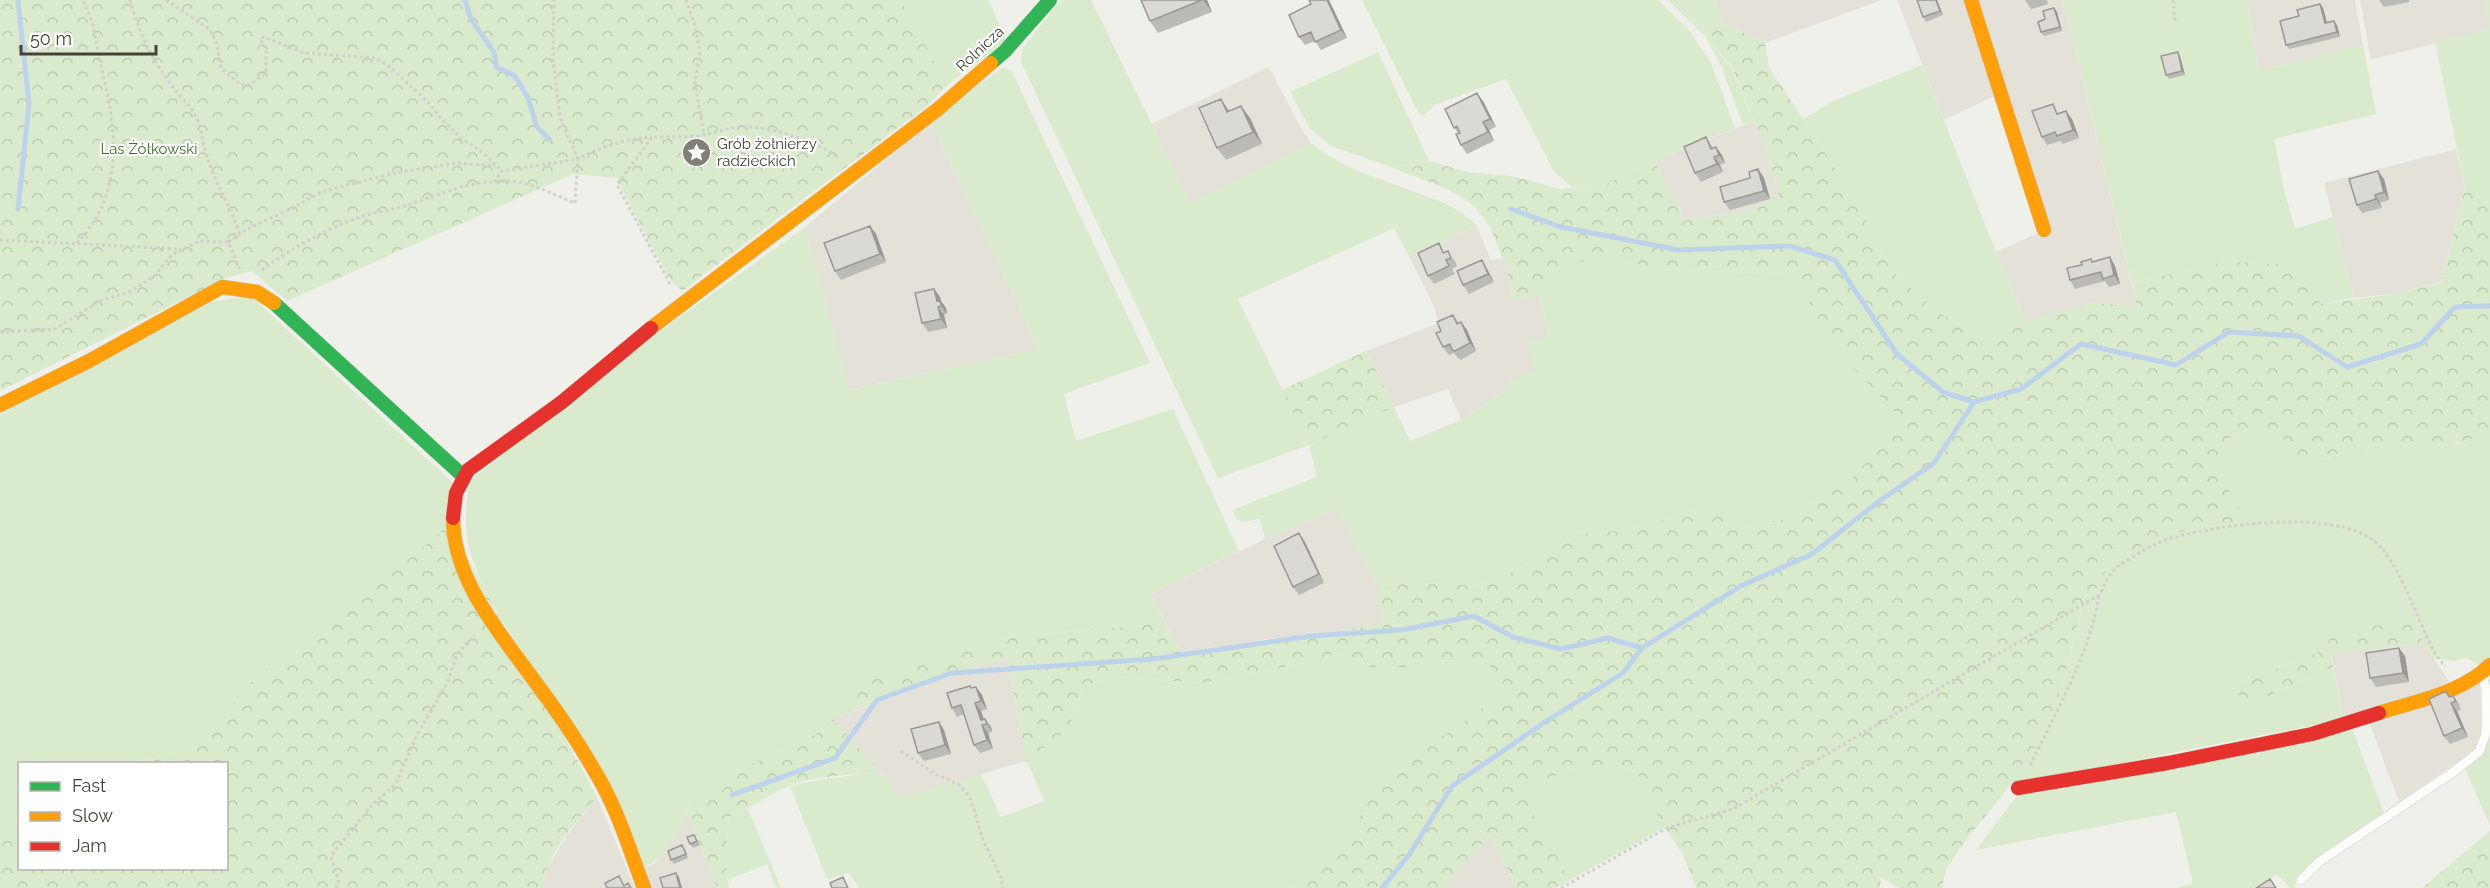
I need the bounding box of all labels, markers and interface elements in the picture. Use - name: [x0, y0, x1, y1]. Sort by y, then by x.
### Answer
- scale bar: [21, 18, 156, 56]
- street label: Rolnicza: [953, 23, 1007, 75]
- text: 50 m: [30, 28, 72, 49]
- place label: Grób żołnierzy radzieckich: [717, 135, 817, 170]
- place icon: Grób żołnierzy radzieckich: [680, 137, 712, 169]
- park label: Las Żółkowski: [100, 139, 198, 158]
- legend: [18, 762, 228, 870]
- text: Fast: [72, 775, 106, 796]
- text: Slow: [72, 805, 113, 826]
- text: Jam: [72, 835, 107, 856]

